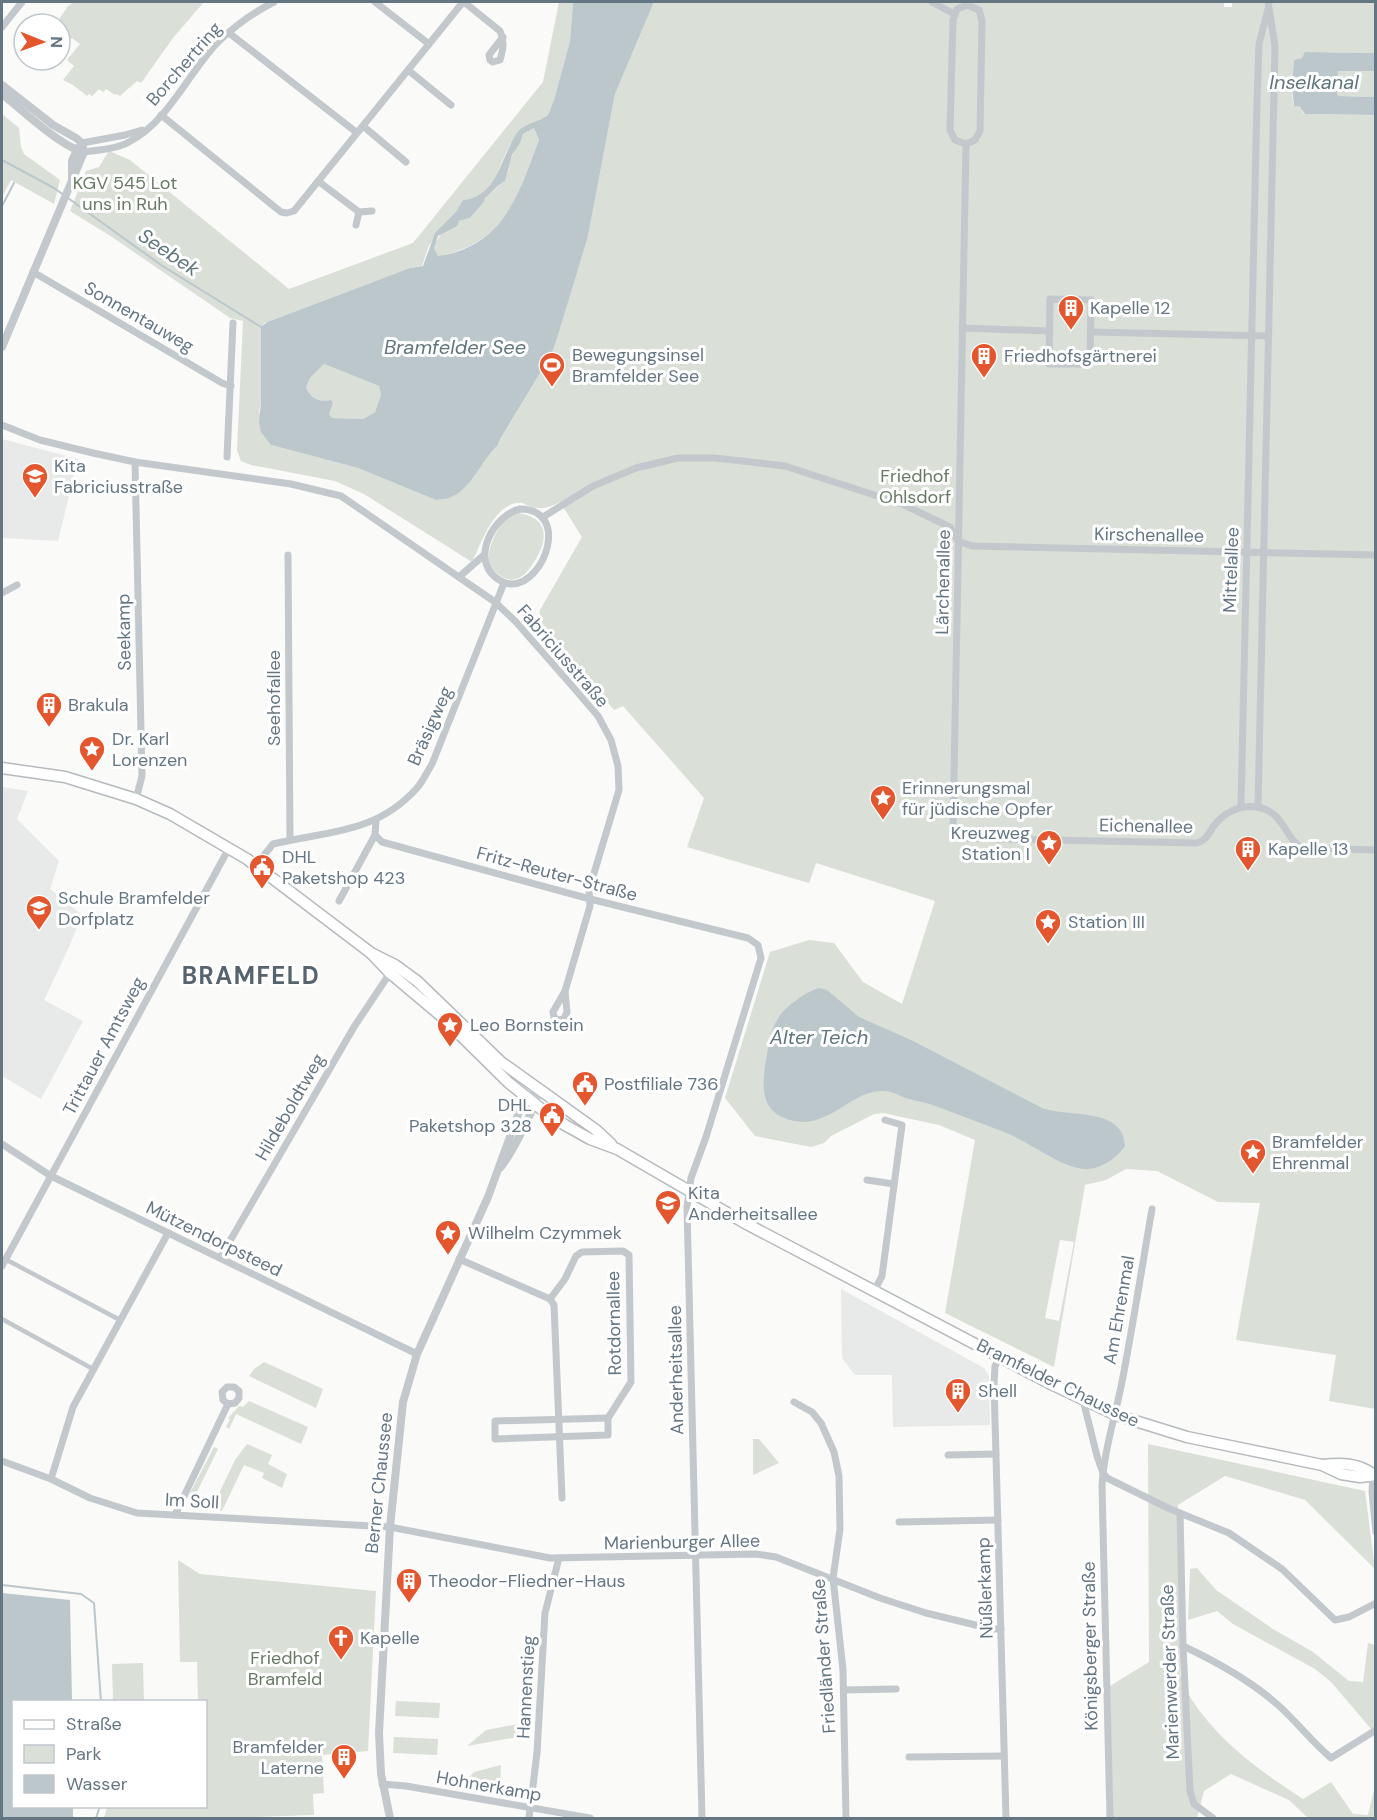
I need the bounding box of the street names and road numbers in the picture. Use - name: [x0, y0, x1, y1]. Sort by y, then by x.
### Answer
- street label: Borchertring: [141, 17, 227, 111]
- street label: Sonnentauweg: [80, 276, 198, 358]
- street label: Kirschenallee: [1094, 522, 1204, 548]
- street label: Mittelallee: [1218, 527, 1244, 613]
- street label: Lärchenallee: [930, 529, 956, 635]
- street label: Seekamp: [111, 593, 137, 671]
- street label: Fabriciusstraße: [512, 599, 614, 713]
- street label: Seehofallee: [262, 650, 286, 746]
- street label: Bräsigweg: [402, 683, 458, 769]
- street label: Eichenallee: [1099, 813, 1193, 839]
- street label: Fritz-Reuter-Straße: [474, 841, 640, 907]
- street label: Trittauer Amtsweg: [57, 973, 151, 1119]
- street label: Hildeboldtweg: [250, 1049, 330, 1165]
- street label: Mützendorpsteed: [142, 1196, 286, 1282]
- street label: Am Ehrenmal: [1098, 1254, 1140, 1366]
- street label: Rotdornallee: [601, 1271, 627, 1375]
- street label: Anderheitsallee: [663, 1305, 689, 1435]
- street label: Bramfelder Chaussee: [973, 1333, 1143, 1433]
- street label: Berner Chaussee: [360, 1411, 398, 1555]
- street label: Im Soll: [164, 1488, 220, 1514]
- street label: Marienburger Allee: [604, 1529, 760, 1555]
- street label: Nüßlerkamp: [971, 1537, 999, 1639]
- street label: Königsberger Straße: [1077, 1561, 1103, 1731]
- street label: Friedländer Straße: [807, 1578, 841, 1734]
- street label: Marienwerder Straße: [1155, 1584, 1185, 1760]
- street label: Hannenstieg: [511, 1635, 541, 1739]
- street label: Hohnerkamp: [434, 1765, 544, 1807]

